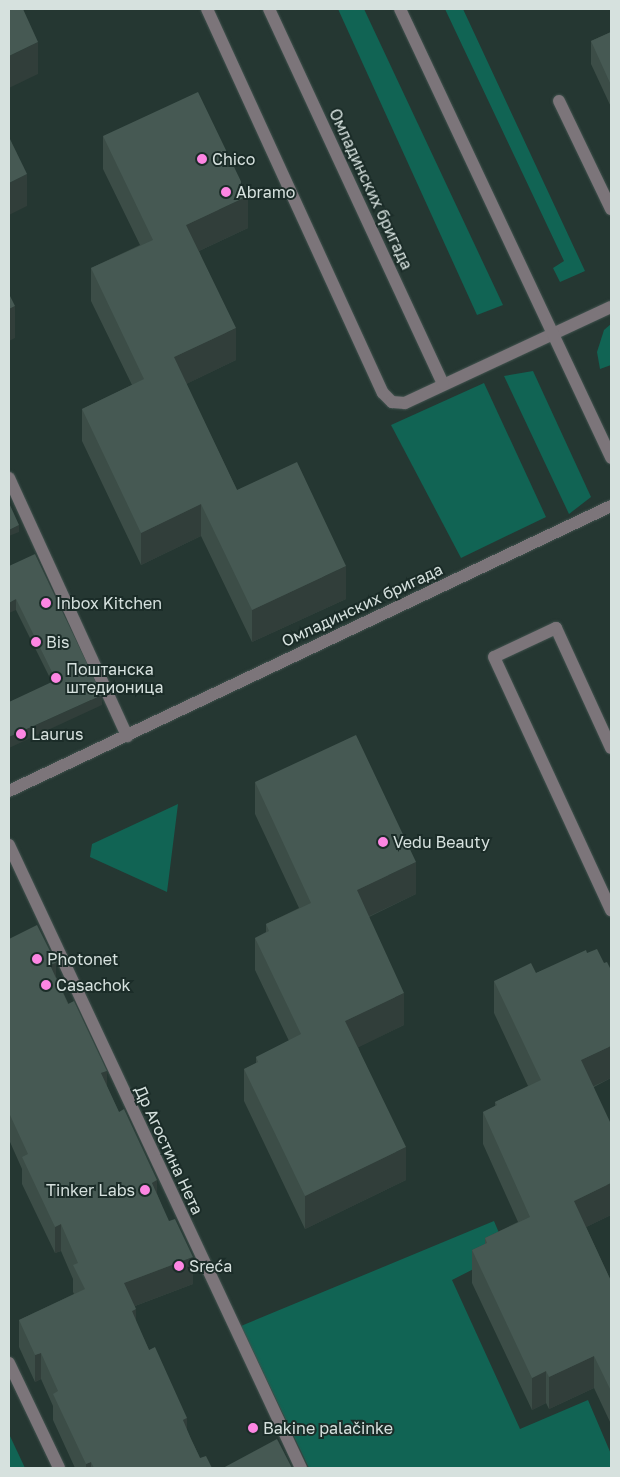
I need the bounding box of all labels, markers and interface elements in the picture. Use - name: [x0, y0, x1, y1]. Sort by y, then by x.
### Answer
- street label: Омладинских бригада: [325, 105, 417, 273]
- place label: Chico: [212, 149, 255, 169]
- marker: Chico: [196, 153, 208, 165]
- place label: Abramo: [236, 182, 295, 202]
- marker: Abramo: [220, 186, 232, 198]
- street label: Омладинских бригада: [278, 559, 446, 651]
- place label: Inbox Kitchen: [56, 593, 162, 613]
- marker: Inbox Kitchen: [40, 597, 52, 609]
- place label: Bis: [46, 632, 69, 652]
- marker: Bis: [30, 636, 42, 648]
- place label: Поштанска штедионица: [66, 659, 163, 697]
- marker: Поштанска штедионица: [50, 672, 62, 684]
- place label: Laurus: [31, 724, 83, 744]
- marker: Laurus: [15, 728, 27, 740]
- place label: Vedu Beauty: [393, 832, 490, 852]
- marker: Vedu Beauty: [377, 836, 389, 848]
- place label: Photonet: [47, 949, 118, 969]
- marker: Photonet: [31, 953, 43, 965]
- place label: Casachok: [56, 975, 131, 995]
- marker: Casachok: [40, 979, 52, 991]
- street label: Др Агостина Нета: [131, 1083, 207, 1217]
- place label: Tinker Labs: [46, 1180, 135, 1200]
- marker: Tinker Labs: [139, 1184, 151, 1196]
- place label: Sreća: [189, 1256, 232, 1276]
- marker: Sreća: [173, 1260, 185, 1272]
- place label: Bakine palačinke: [263, 1418, 393, 1438]
- marker: Bakine palačinke: [247, 1422, 259, 1434]

